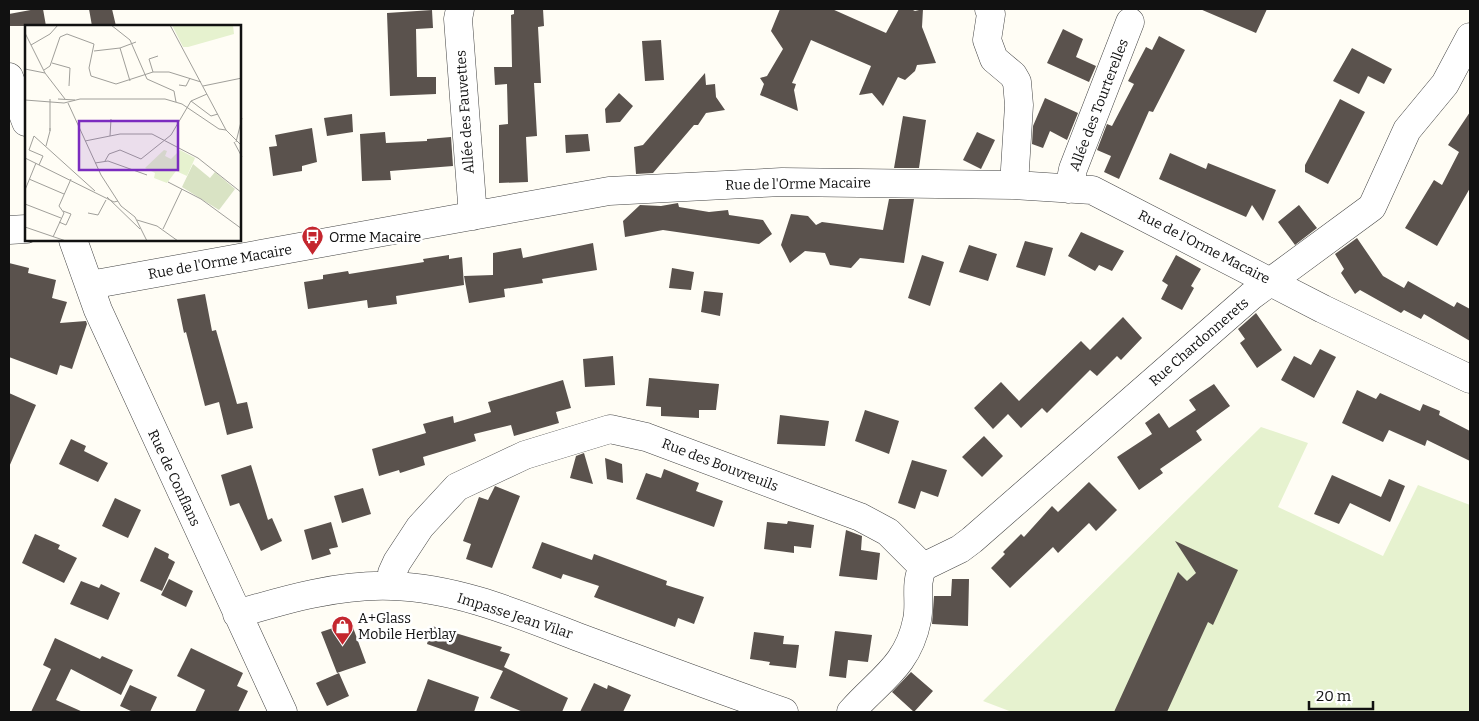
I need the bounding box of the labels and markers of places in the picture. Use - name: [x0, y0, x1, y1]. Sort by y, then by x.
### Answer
- bus stop icon: Orme Macaire: [301, 225, 325, 256]
- place label: Orme Macaire: [329, 229, 421, 246]
- place label: A+Glass Mobile Herblay: [358, 610, 457, 643]
- shop icon: A+Glass Mobile Herblay: [330, 614, 354, 645]

